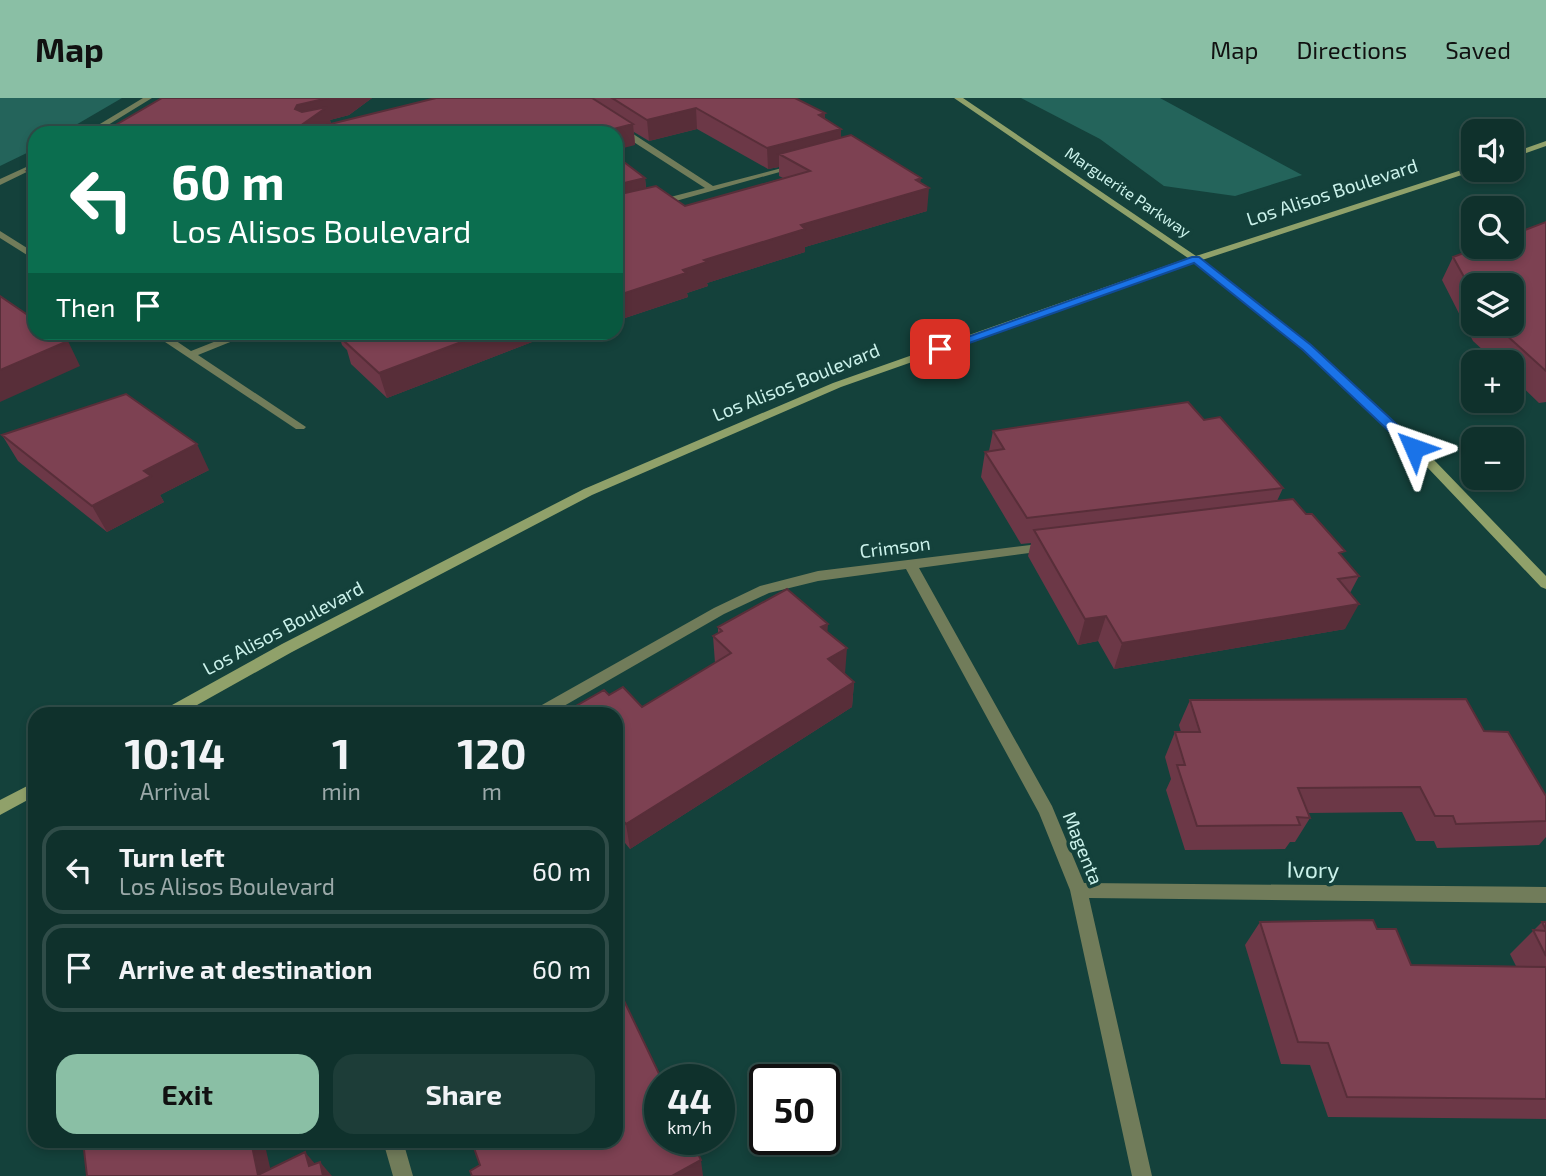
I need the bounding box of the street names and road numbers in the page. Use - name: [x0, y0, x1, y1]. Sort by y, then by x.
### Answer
- street label: Marguerite Parkway: [1062, 142, 1195, 241]
- street label: Los Alisos Boulevard: [1243, 153, 1420, 230]
- street label: Los Alisos Boulevard: [709, 337, 883, 426]
- street label: Crimson: [858, 531, 932, 562]
- street label: Los Alisos Boulevard: [199, 576, 367, 680]
- street label: Magenta: [1058, 808, 1108, 888]
- street label: Ivory: [1287, 855, 1340, 883]

